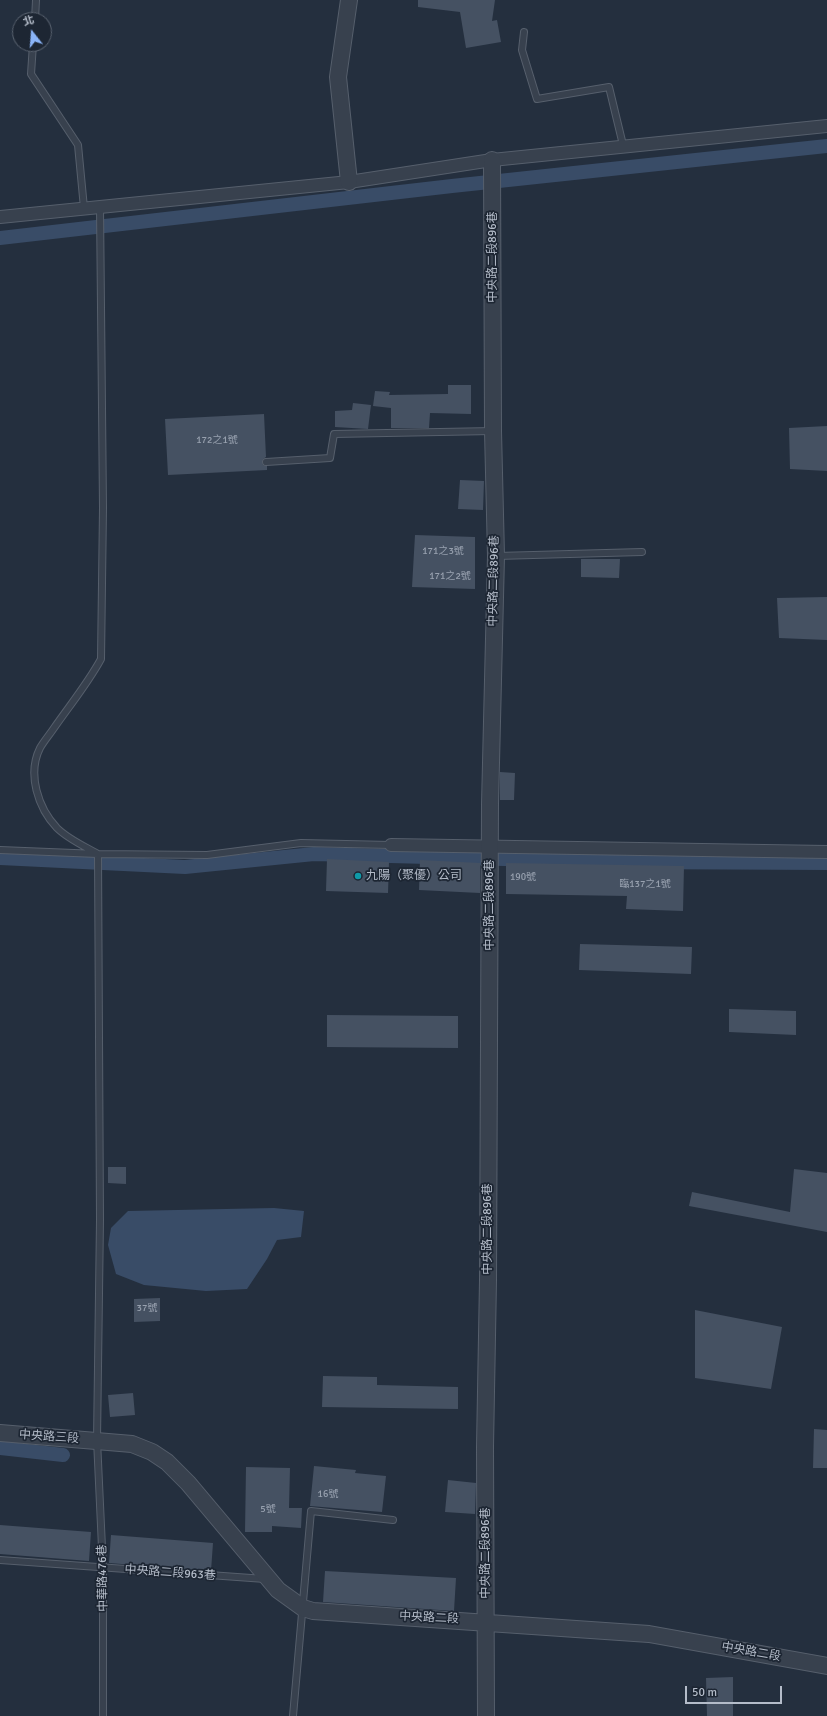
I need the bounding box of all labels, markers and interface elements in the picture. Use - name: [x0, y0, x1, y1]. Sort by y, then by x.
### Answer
- north arrow: [12, 12, 52, 52]
- text: 北: [21, 13, 36, 29]
- street label: 中央路二段896巷: [486, 211, 500, 303]
- house number: 172之1號: [196, 434, 238, 446]
- street label: 中央路二段896巷: [486, 535, 502, 627]
- house number: 171之3號: [422, 545, 464, 557]
- house number: 171之2號: [429, 570, 471, 582]
- street label: 中央路二段896巷: [483, 859, 497, 951]
- place label: 九陽（聚優）公司: [366, 869, 462, 883]
- marker: 九陽（聚優）公司: [353, 871, 363, 881]
- house number: 190號: [510, 871, 536, 883]
- house number: 臨137之1號: [619, 878, 671, 890]
- street label: 中央路二段896巷: [481, 1183, 495, 1275]
- house number: 37號: [137, 1302, 157, 1314]
- street label: 中央路三段: [19, 1428, 79, 1446]
- house number: 16號: [318, 1488, 338, 1500]
- house number: 5號: [260, 1503, 276, 1515]
- street label: 中央路二段896巷: [479, 1507, 493, 1599]
- street label: 中華路476巷: [95, 1544, 111, 1612]
- street label: 中央路二段963巷: [124, 1563, 216, 1583]
- street label: 中央路二段: [399, 1609, 459, 1627]
- street label: 中央路二段: [720, 1640, 782, 1664]
- scale bar: [687, 1678, 784, 1704]
- text: 50 m: [692, 1685, 717, 1700]

